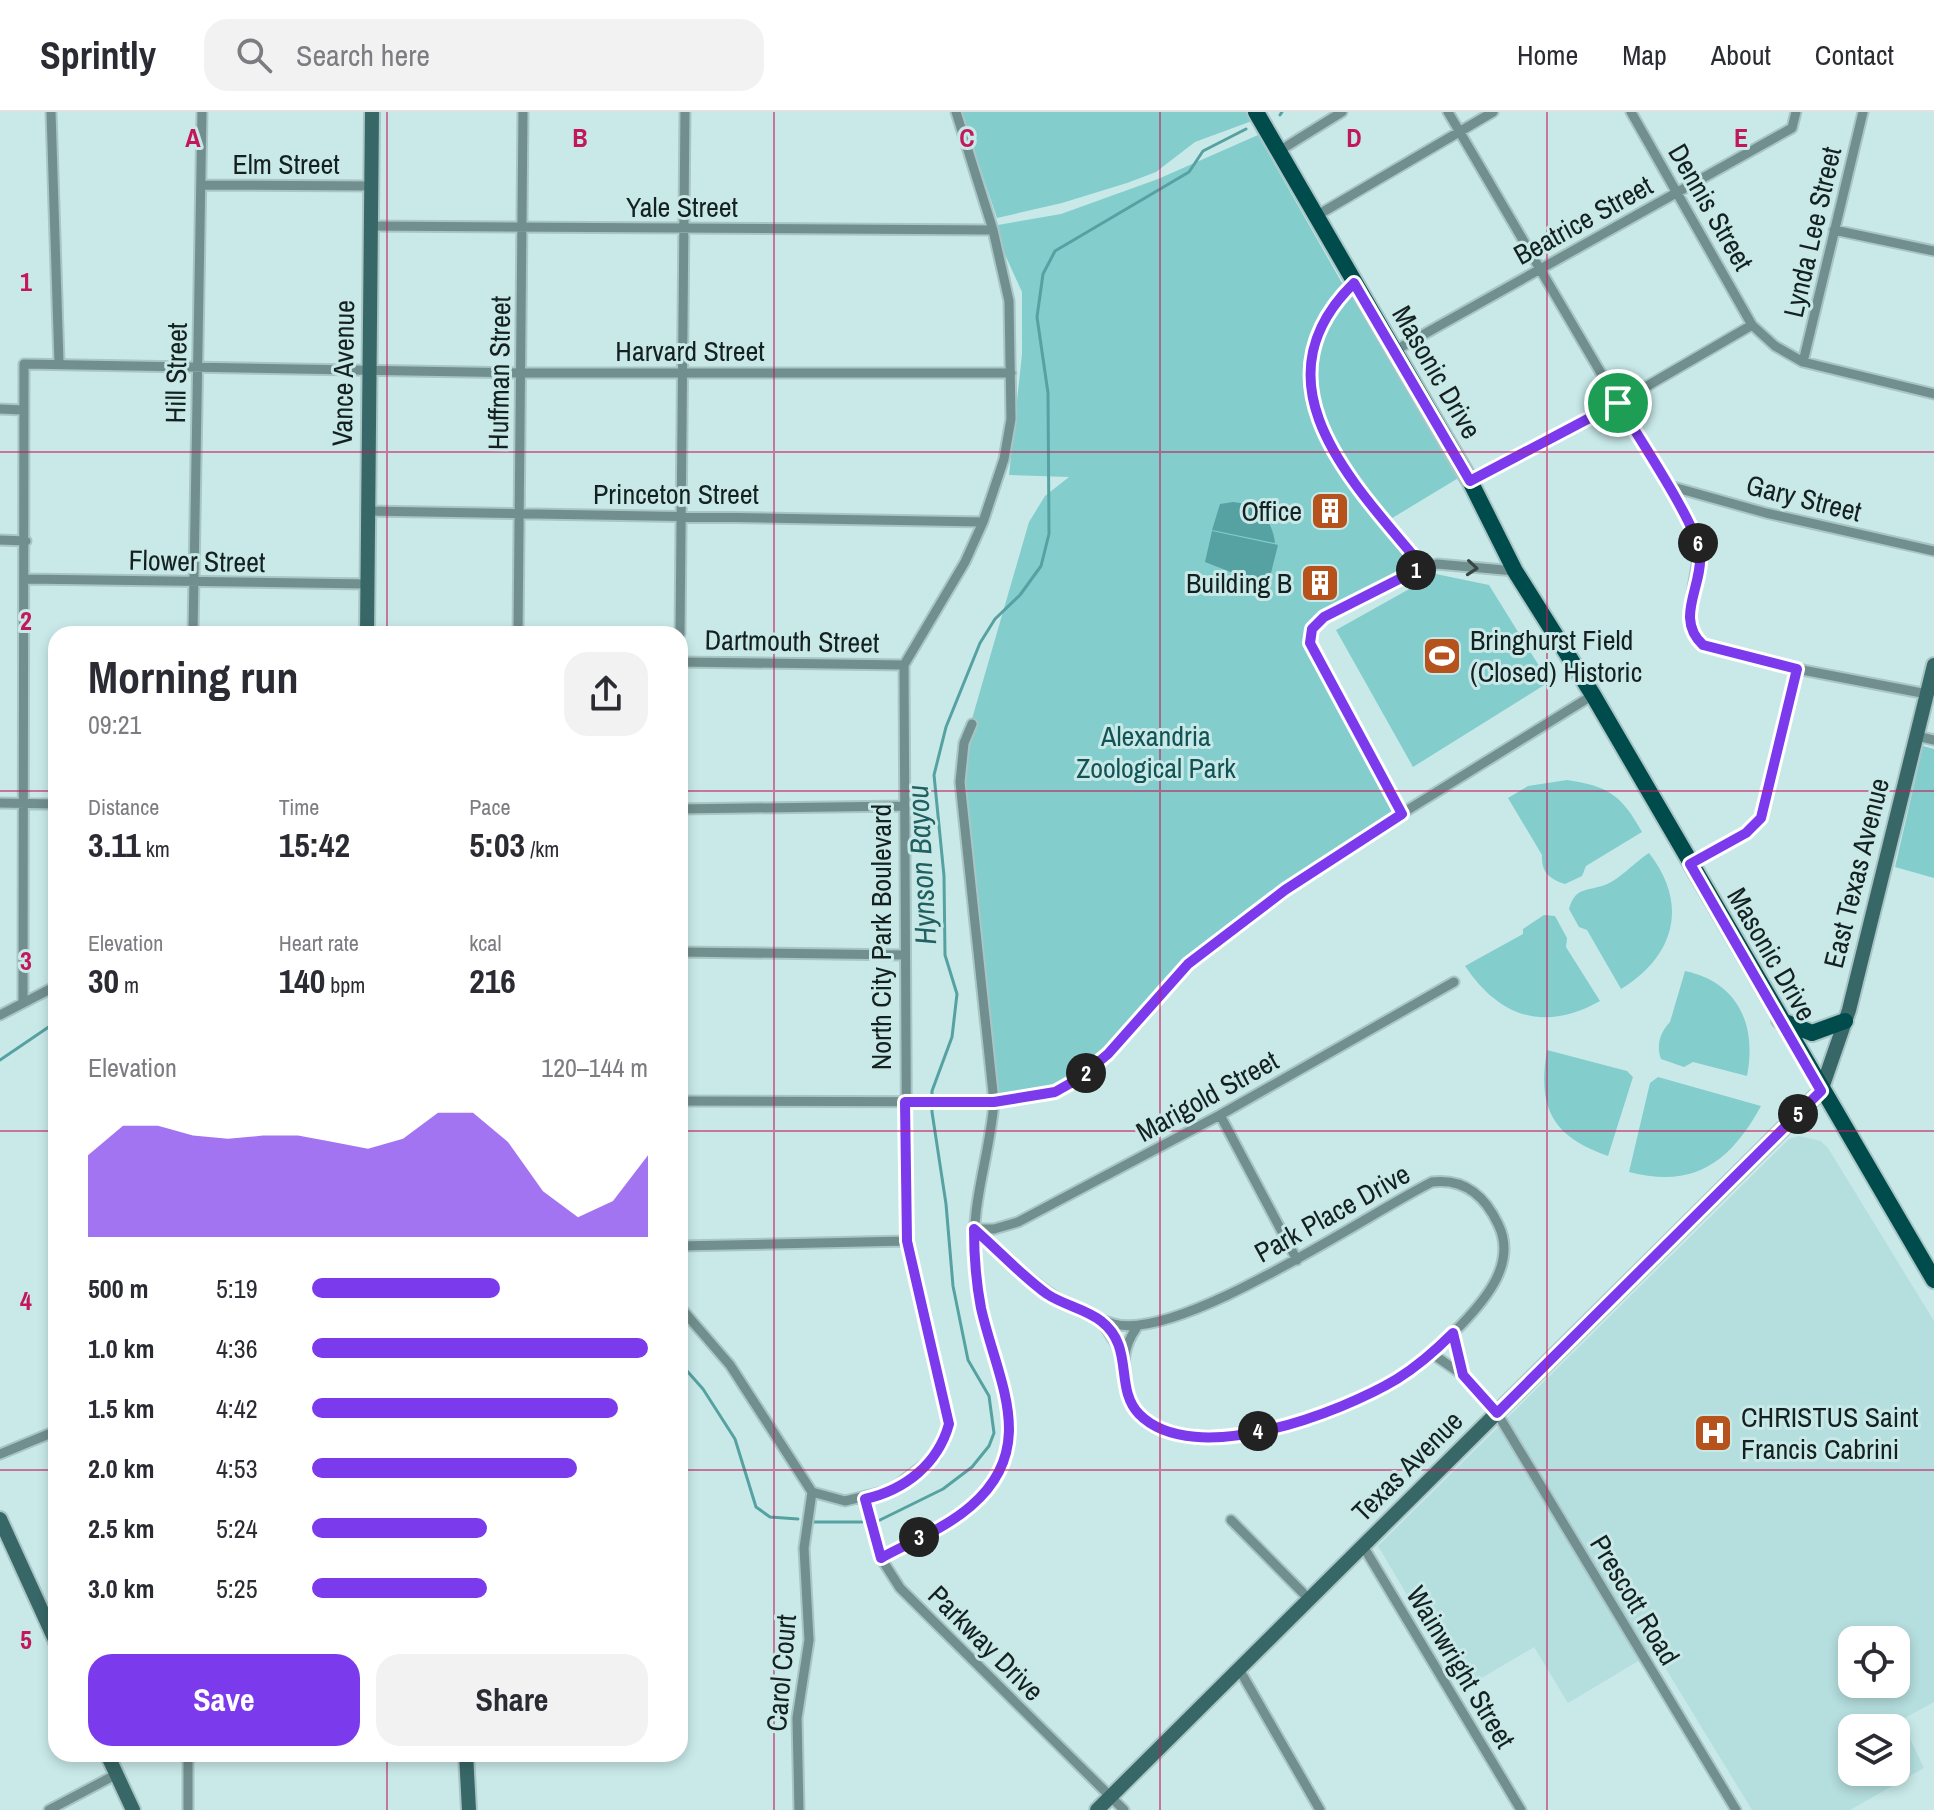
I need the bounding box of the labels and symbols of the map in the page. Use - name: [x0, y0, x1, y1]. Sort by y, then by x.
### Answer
- text: A: [185, 120, 201, 155]
- text: B: [572, 120, 588, 155]
- text: C: [959, 120, 975, 155]
- text: D: [1346, 120, 1362, 155]
- text: E: [1734, 120, 1748, 155]
- street label: Dennis Street: [1659, 137, 1763, 277]
- street label: Lynda Lee Street: [1774, 143, 1850, 321]
- street label: Elm Street: [232, 145, 340, 183]
- street label: Beatrice Street: [1507, 166, 1659, 274]
- street label: Yale Street: [626, 188, 738, 226]
- text: 1: [20, 264, 32, 299]
- street label: Huffman Street: [479, 296, 519, 450]
- street label: Masonic Drive: [1384, 298, 1490, 446]
- street label: Vance Avenue: [323, 300, 363, 446]
- street label: Hill Street: [156, 322, 196, 424]
- street label: Harvard Street: [615, 332, 765, 370]
- pin: [1584, 369, 1652, 437]
- street label: Gary Street: [1742, 465, 1866, 531]
- street label: Princeton Street: [593, 475, 759, 513]
- building icon: Office: [1309, 490, 1351, 532]
- place label: Office: [1241, 492, 1302, 530]
- pin: 6: [1678, 523, 1718, 563]
- street label: Flower Street: [128, 541, 266, 581]
- pin: 1: [1396, 550, 1436, 590]
- one-way arrow: [1466, 559, 1479, 576]
- building icon: Building B: [1299, 562, 1341, 604]
- place label: Building B: [1186, 564, 1292, 602]
- text: 2: [20, 603, 32, 638]
- street label: Dartmouth Street: [704, 620, 880, 662]
- place label: Bringhurst Field (Closed) Historic: [1470, 621, 1642, 691]
- sports icon: Bringhurst Field (Closed) Historic: [1421, 635, 1463, 677]
- park label: Alexandria Zoological Park: [1076, 717, 1236, 787]
- street label: East Texas Avenue: [1814, 774, 1898, 972]
- water label: Hynson Bayou: [897, 784, 945, 946]
- street label: North City Park Boulevard: [862, 804, 900, 1070]
- street label: Masonic Drive: [1719, 880, 1825, 1028]
- text: 3: [20, 943, 32, 978]
- street label: Marigold Street: [1129, 1041, 1285, 1151]
- pin: 2: [1066, 1053, 1106, 1093]
- pin: 5: [1778, 1094, 1818, 1134]
- street label: Park Place Drive: [1247, 1155, 1417, 1271]
- text: 4: [20, 1283, 32, 1318]
- place label: CHRISTUS Saint Francis Cabrini: [1741, 1398, 1918, 1468]
- street label: Texas Avenue: [1343, 1402, 1471, 1530]
- pin: 4: [1238, 1411, 1278, 1451]
- hospital icon: CHRISTUS Saint Francis Cabrini: [1692, 1412, 1734, 1454]
- pin: 3: [899, 1517, 939, 1557]
- street label: Prescott Road: [1581, 1528, 1689, 1672]
- street label: Parkway Drive: [920, 1577, 1052, 1709]
- street label: Wainwright Street: [1398, 1579, 1524, 1755]
- street label: Carol Court: [757, 1613, 805, 1733]
- text: 5: [20, 1622, 32, 1657]

